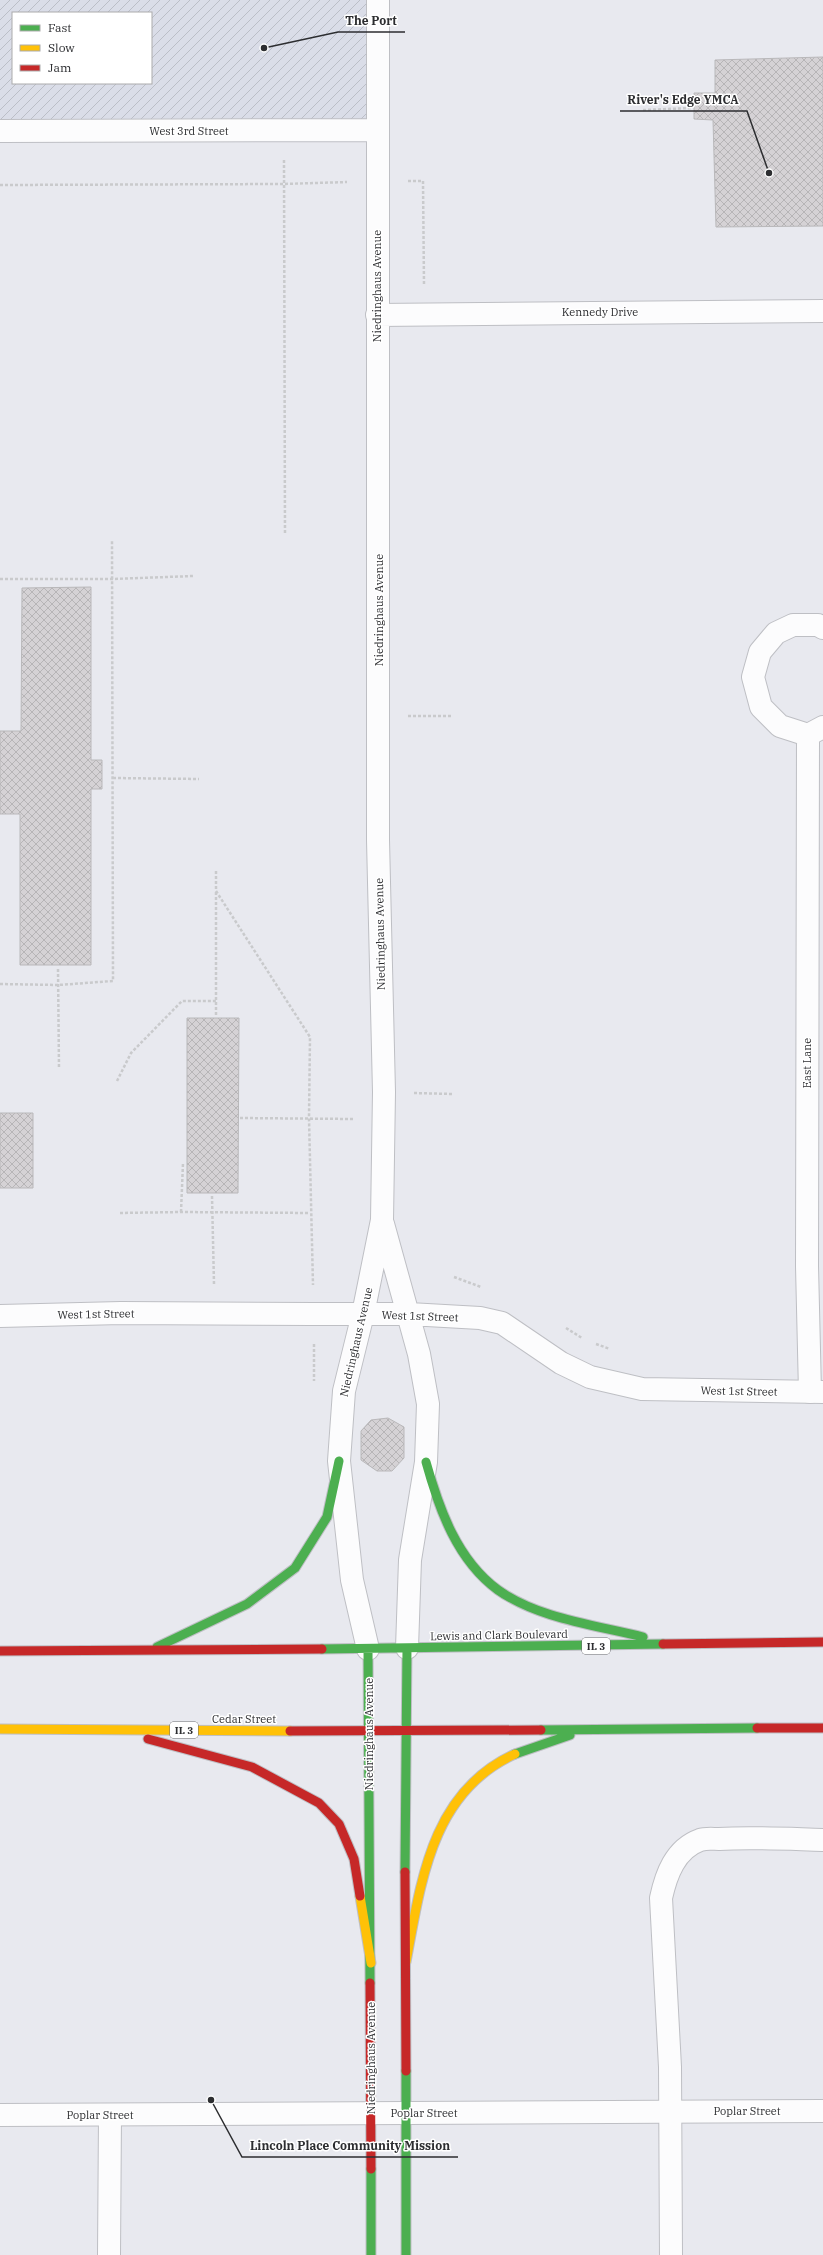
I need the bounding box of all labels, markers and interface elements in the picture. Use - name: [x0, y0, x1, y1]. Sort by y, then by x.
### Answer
- callout: The Port: [338, 8, 405, 32]
- legend: [12, 12, 152, 84]
- text: The Port: [345, 13, 397, 28]
- text: Fast: [48, 20, 72, 35]
- text: Slow: [48, 40, 75, 55]
- text: Jam: [48, 60, 72, 75]
- callout: River's Edge YMCA: [620, 87, 747, 111]
- text: River's Edge YMCA: [627, 92, 739, 107]
- street label: West 3rd Street: [149, 124, 229, 138]
- street label: Niedringhaus Avenue: [370, 230, 384, 342]
- street label: Kennedy Drive: [562, 305, 638, 319]
- street label: Niedringhaus Avenue: [372, 554, 386, 666]
- street label: Niedringhaus Avenue: [372, 878, 388, 990]
- street label: East Lane: [800, 1038, 814, 1088]
- street label: Niedringhaus Avenue: [337, 1286, 375, 1398]
- street label: West 1st Street: [57, 1306, 135, 1322]
- street label: West 1st Street: [381, 1308, 459, 1324]
- street label: West 1st Street: [700, 1383, 778, 1399]
- street label: Lewis and Clark Boulevard: [430, 1627, 568, 1643]
- road number: IL 3: [582, 1638, 610, 1654]
- street label: Niedringhaus Avenue: [362, 1678, 376, 1790]
- street label: Cedar Street: [212, 1712, 276, 1726]
- road number: IL 3: [170, 1722, 198, 1738]
- street label: Niedringhaus Avenue: [364, 2002, 378, 2114]
- street label: Poplar Street: [713, 2104, 781, 2118]
- street label: Poplar Street: [390, 2106, 458, 2120]
- street label: Poplar Street: [66, 2108, 134, 2122]
- callout: Lincoln Place Community Mission: [242, 2133, 458, 2157]
- text: Lincoln Place Community Mission: [250, 2138, 450, 2153]

